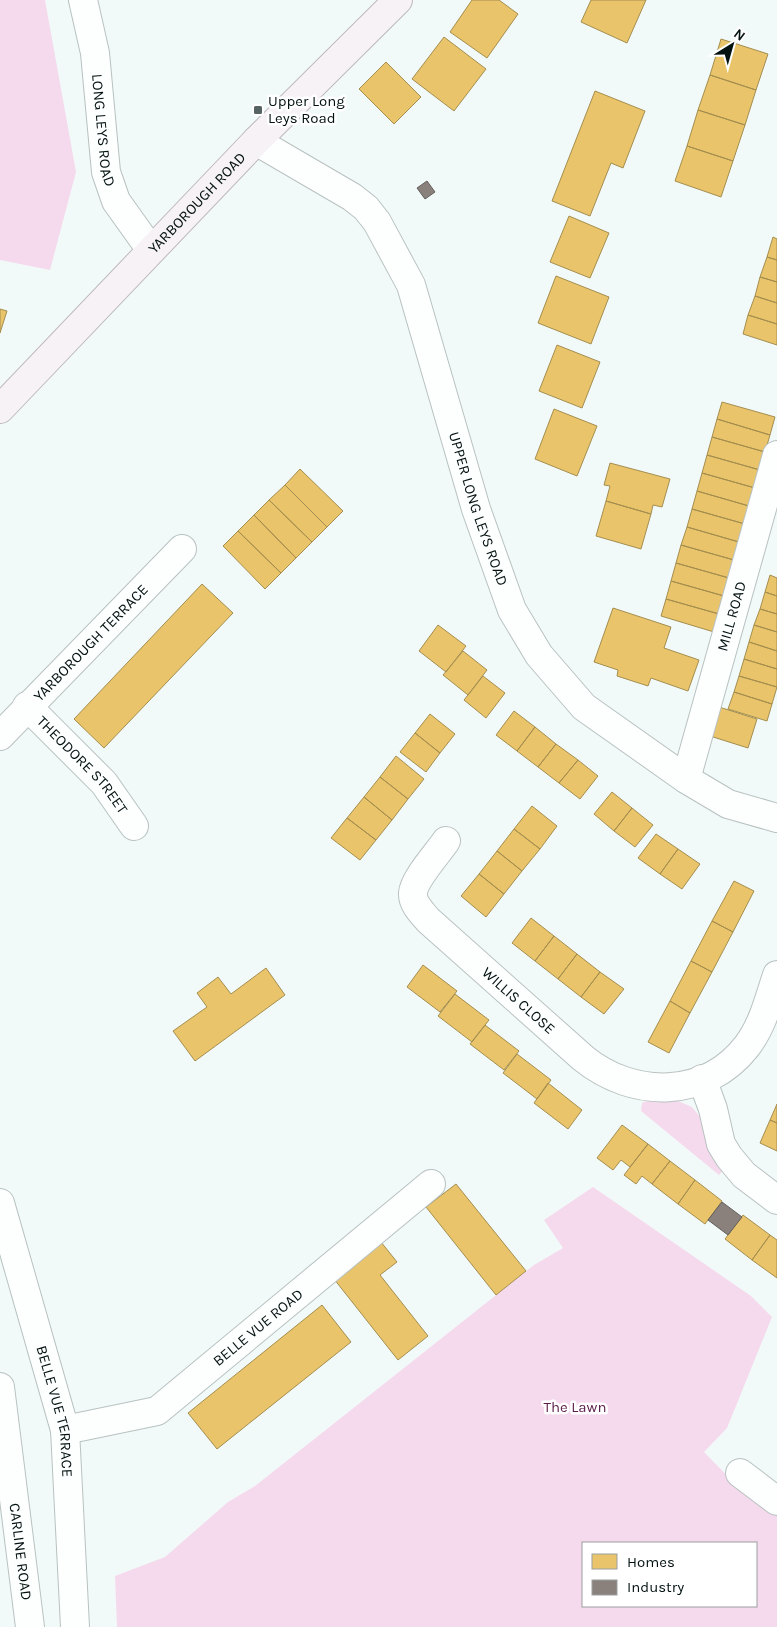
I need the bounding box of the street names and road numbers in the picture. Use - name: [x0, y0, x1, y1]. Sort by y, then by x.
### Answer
- street label: LONG LEYS ROAD: [88, 73, 119, 189]
- street label: YARBOROUGH ROAD: [144, 148, 249, 257]
- street label: UPPER LONG LEYS ROAD: [445, 430, 512, 588]
- street label: MILL ROAD: [713, 579, 750, 653]
- street label: YARBOROUGH TERRACE: [30, 580, 152, 705]
- street label: THEODORE STREET: [33, 712, 132, 818]
- street label: WILLIS CLOSE: [478, 963, 559, 1038]
- street label: BELLE VUE ROAD: [209, 1285, 307, 1370]
- street label: BELLE VUE TERRACE: [32, 1343, 76, 1478]
- street label: CARLINE ROAD: [6, 1502, 36, 1601]

